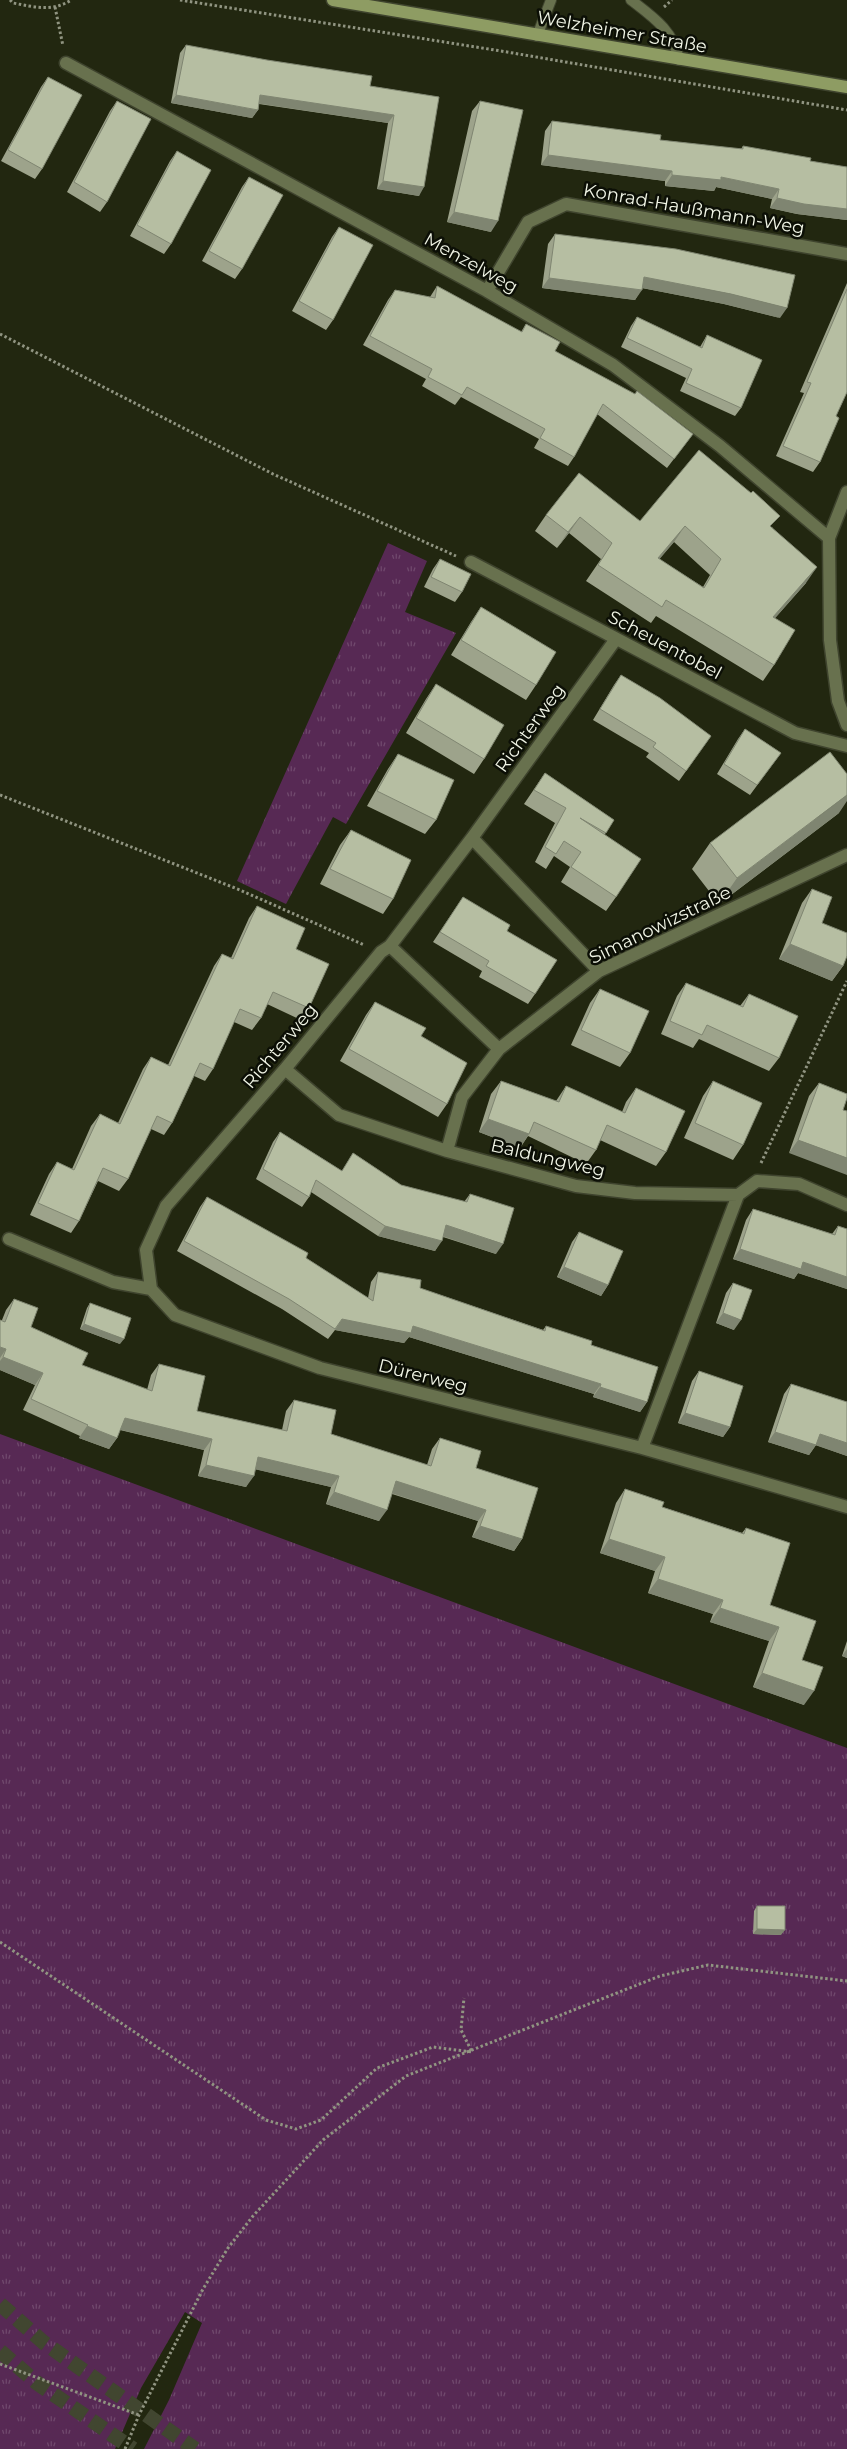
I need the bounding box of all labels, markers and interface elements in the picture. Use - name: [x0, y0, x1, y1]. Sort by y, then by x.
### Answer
- street label: Welzheimer Straße: [535, 6, 709, 58]
- street label: Konrad-Haußmann-Weg: [582, 179, 806, 239]
- street label: Menzelweg: [420, 228, 522, 298]
- street label: Scheuentobel: [604, 606, 726, 684]
- street label: Richterweg: [491, 679, 569, 777]
- street label: Simanowizstraße: [586, 881, 734, 969]
- street label: Richterweg: [238, 999, 322, 1093]
- street label: Baldungweg: [489, 1134, 607, 1182]
- street label: Dürerweg: [376, 1354, 470, 1398]

